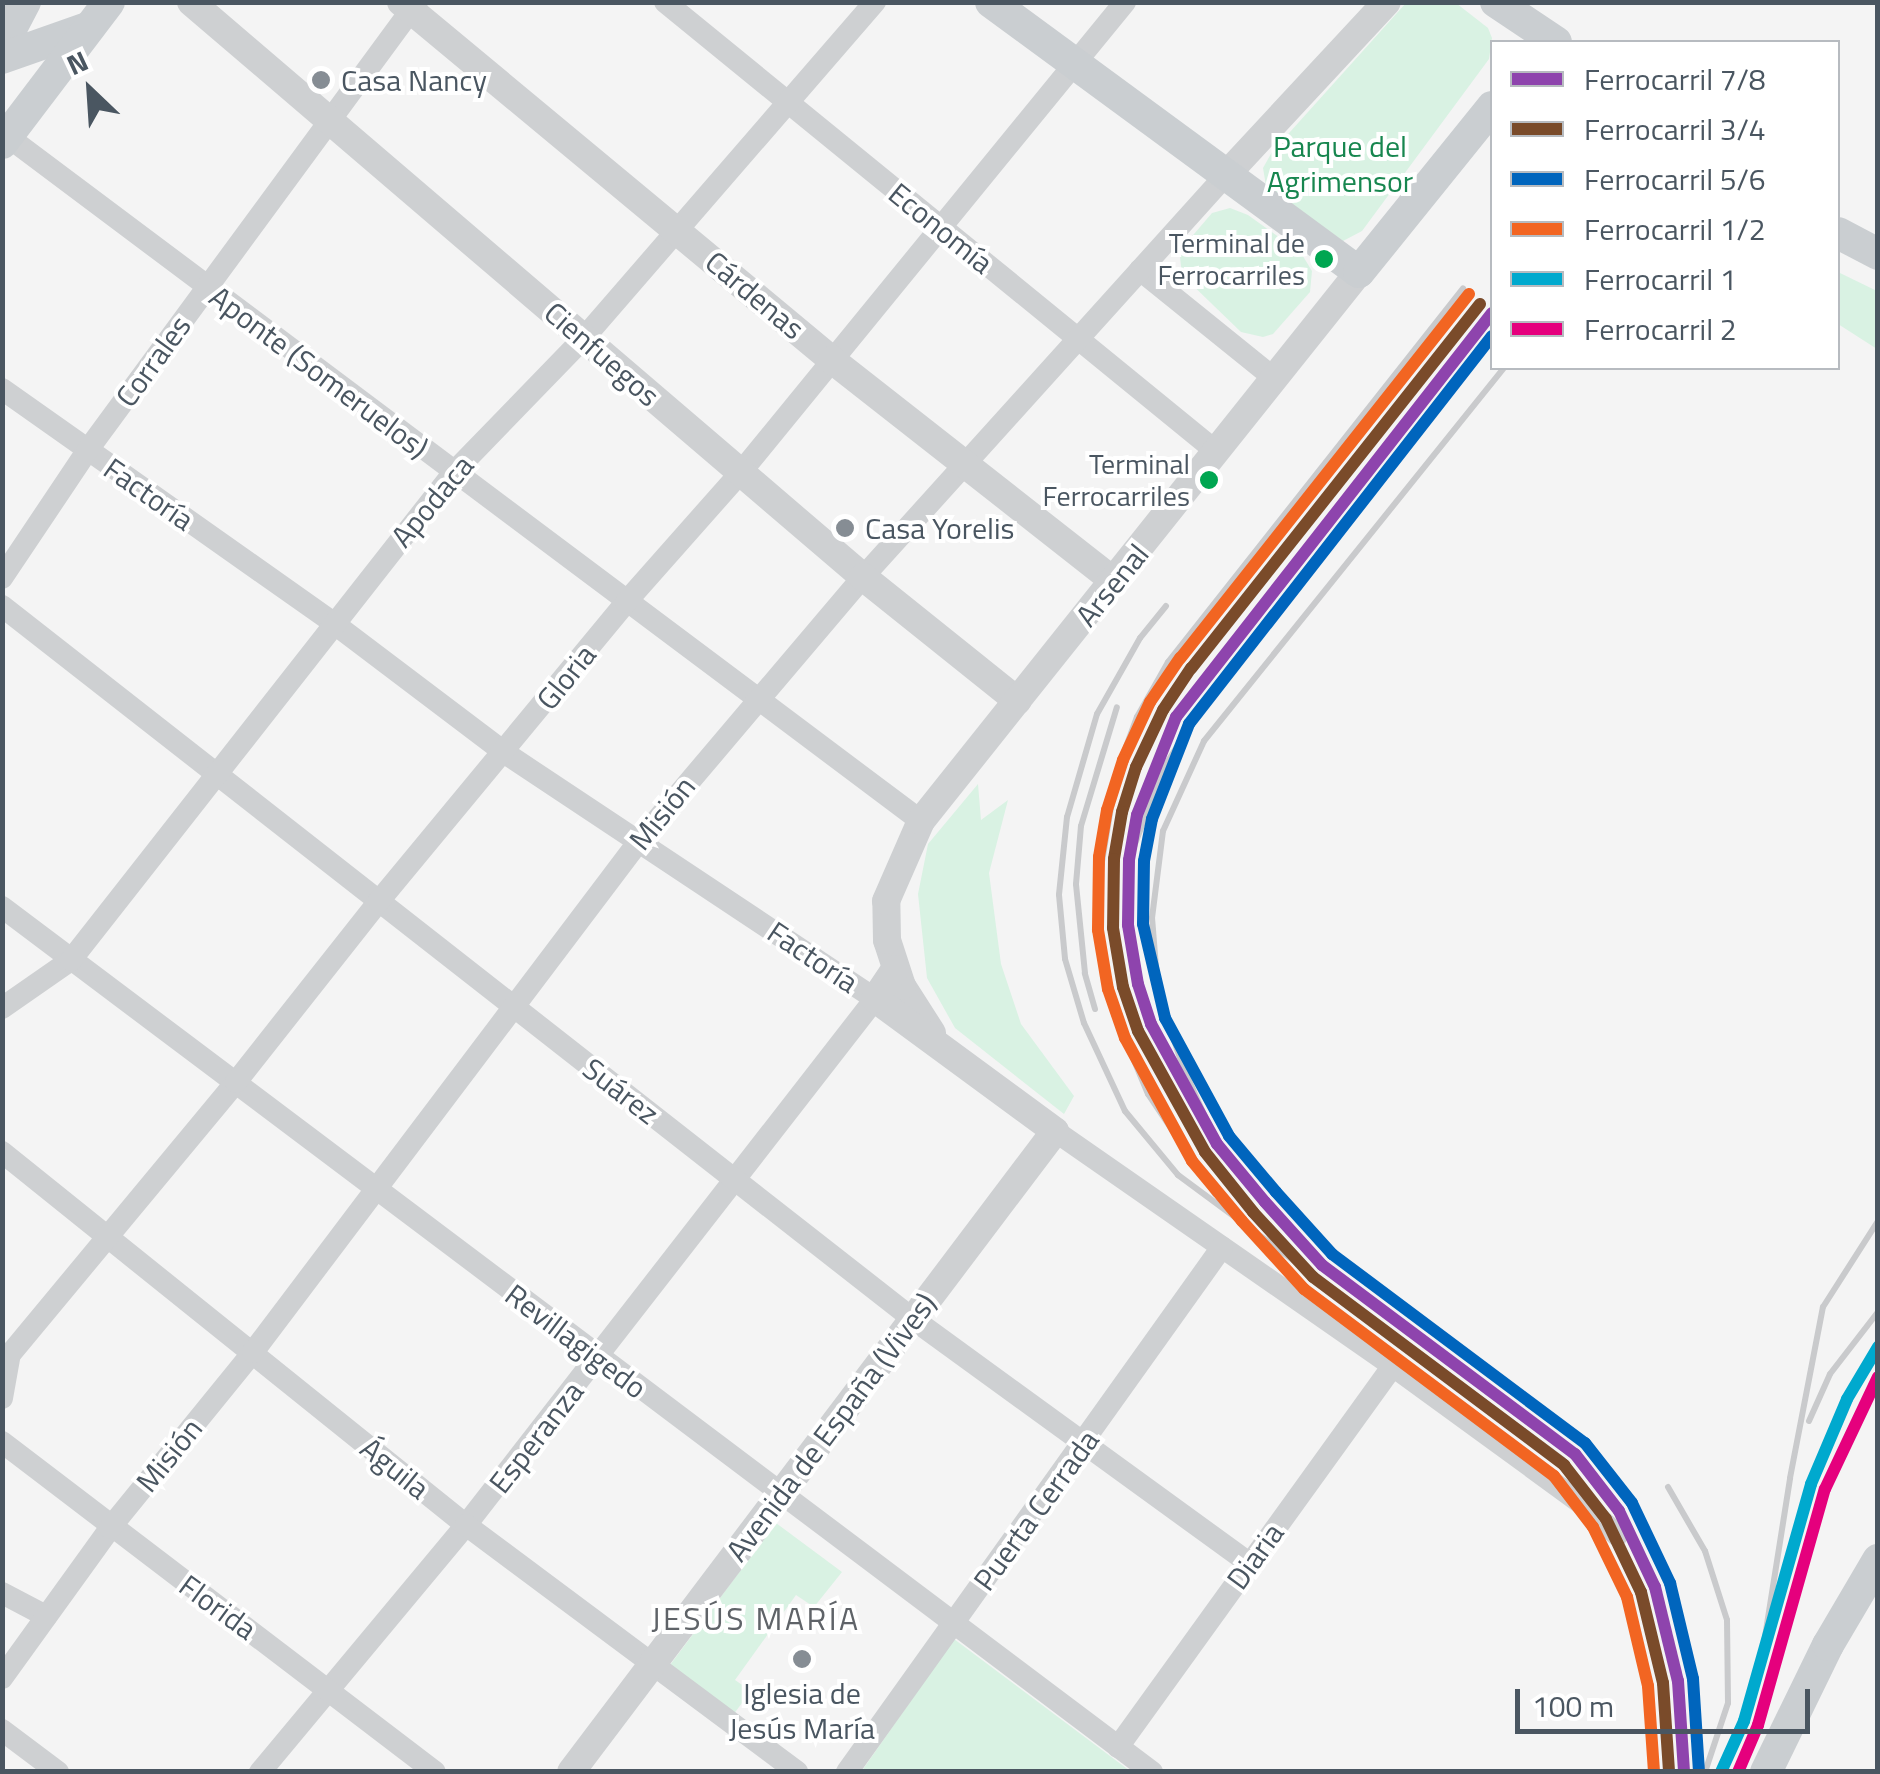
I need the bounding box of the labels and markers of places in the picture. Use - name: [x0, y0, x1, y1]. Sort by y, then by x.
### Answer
- place label: Casa Nancy: [341, 62, 487, 98]
- marker: Casa Nancy: [310, 69, 332, 91]
- place label: Terminal de Ferrocarriles: [1157, 226, 1305, 292]
- marker: Terminal de Ferrocarriles: [1314, 249, 1334, 269]
- place label: Terminal Ferrocarriles: [1042, 447, 1190, 513]
- marker: Terminal Ferrocarriles: [1199, 470, 1219, 490]
- place label: Casa Yorelis: [865, 510, 1014, 546]
- marker: Casa Yorelis: [834, 517, 856, 539]
- marker: Iglesia de Jesús María: [791, 1648, 813, 1670]
- place label: Iglesia de Jesús María: [729, 1675, 875, 1746]

